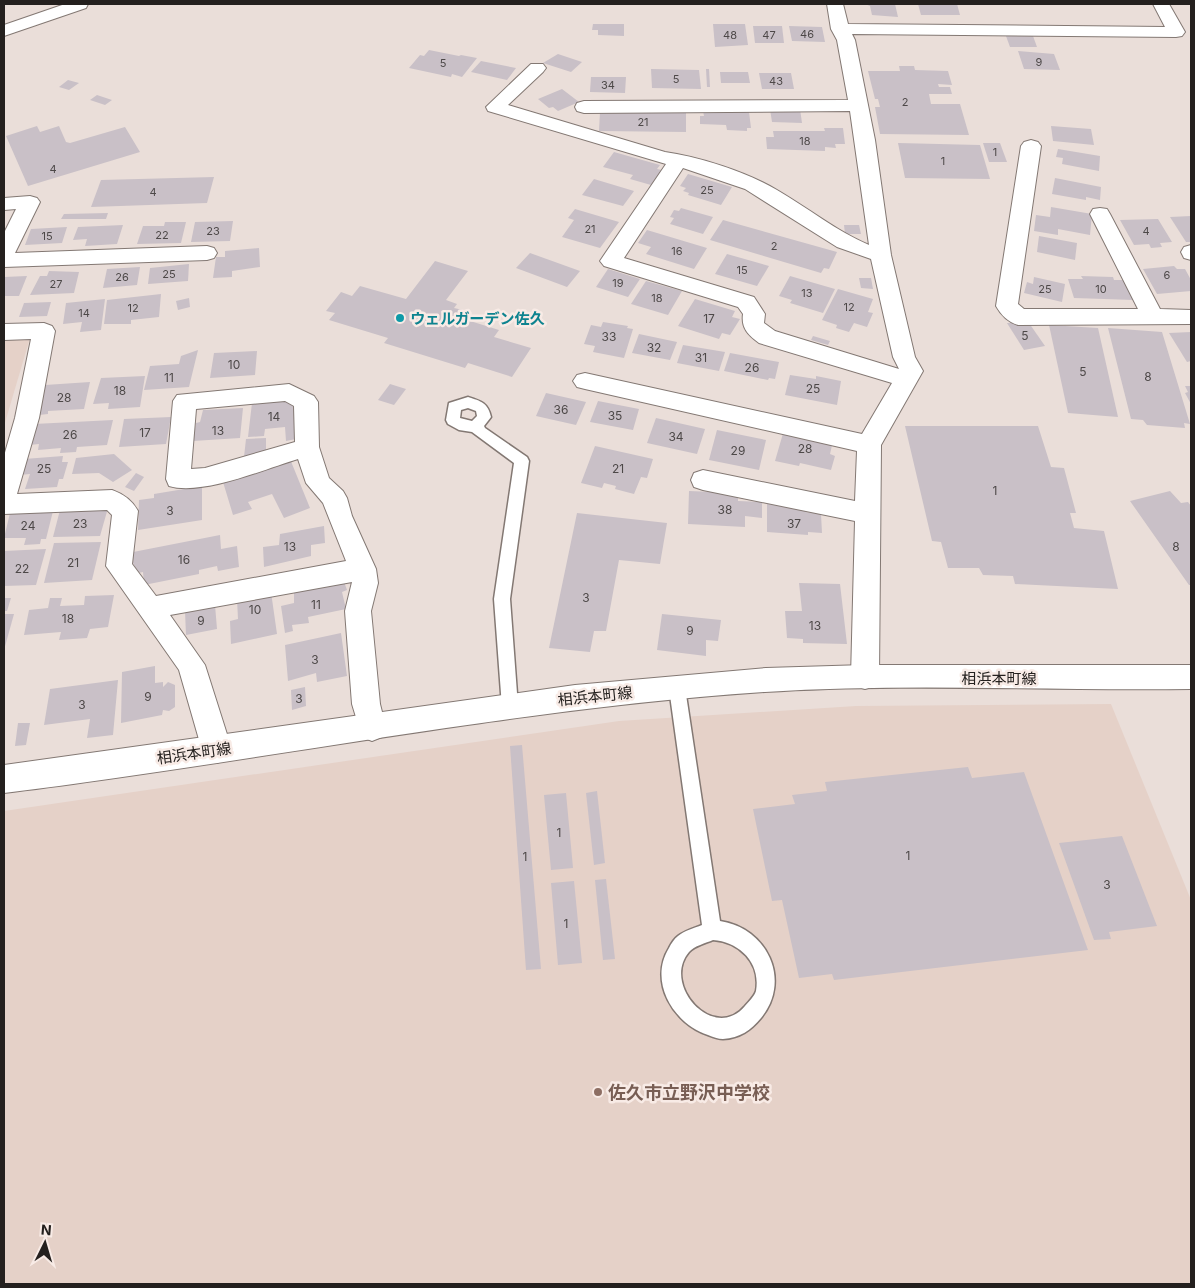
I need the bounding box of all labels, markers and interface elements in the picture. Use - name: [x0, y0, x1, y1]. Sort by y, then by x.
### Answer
- house number: 46: [800, 27, 814, 41]
- house number: 48: [723, 28, 737, 42]
- house number: 47: [762, 28, 776, 42]
- house number: 9: [1036, 55, 1043, 69]
- house number: 5: [440, 56, 447, 70]
- house number: 5: [673, 72, 680, 86]
- house number: 43: [769, 74, 783, 88]
- house number: 34: [601, 78, 615, 92]
- house number: 2: [902, 95, 908, 109]
- house number: 21: [637, 115, 649, 129]
- house number: 18: [799, 134, 811, 148]
- house number: 1: [993, 145, 997, 159]
- house number: 1: [941, 154, 945, 168]
- house number: 4: [49, 162, 57, 176]
- house number: 25: [700, 183, 714, 197]
- house number: 4: [149, 185, 157, 199]
- house number: 21: [584, 222, 596, 236]
- house number: 23: [206, 224, 220, 238]
- house number: 4: [1142, 224, 1150, 238]
- house number: 22: [155, 228, 169, 242]
- house number: 15: [41, 229, 53, 243]
- house number: 2: [771, 239, 777, 253]
- house number: 16: [671, 244, 683, 258]
- house number: 15: [736, 263, 748, 277]
- house number: 25: [162, 267, 176, 281]
- house number: 6: [1164, 268, 1171, 282]
- house number: 26: [115, 270, 129, 284]
- house number: 19: [612, 276, 624, 290]
- house number: 27: [50, 277, 62, 291]
- house number: 25: [1038, 282, 1052, 296]
- house number: 10: [1095, 282, 1107, 296]
- house number: 13: [801, 286, 813, 300]
- house number: 18: [651, 291, 663, 305]
- house number: 12: [843, 300, 855, 314]
- house number: 12: [127, 301, 139, 315]
- house number: 14: [78, 306, 90, 320]
- place label: ウェルガーデン佐久: [410, 309, 545, 328]
- house number: 17: [703, 311, 715, 326]
- marker: ウェルガーデン佐久: [394, 312, 406, 324]
- house number: 5: [1021, 328, 1029, 343]
- house number: 33: [602, 329, 616, 344]
- house number: 32: [647, 340, 661, 355]
- house number: 31: [695, 350, 707, 365]
- house number: 10: [228, 357, 240, 372]
- house number: 26: [745, 360, 759, 375]
- house number: 5: [1079, 364, 1087, 379]
- house number: 8: [1144, 369, 1152, 384]
- house number: 11: [164, 370, 174, 385]
- house number: 25: [806, 381, 820, 396]
- house number: 18: [114, 383, 126, 398]
- house number: 28: [57, 390, 71, 405]
- house number: 36: [554, 402, 568, 417]
- house number: 35: [608, 408, 622, 423]
- house number: 14: [268, 409, 281, 424]
- house number: 13: [212, 423, 224, 438]
- house number: 17: [139, 425, 151, 440]
- house number: 26: [63, 427, 77, 442]
- house number: 34: [668, 429, 684, 444]
- house number: 28: [798, 441, 812, 456]
- house number: 29: [731, 443, 745, 458]
- house number: 25: [37, 461, 51, 476]
- house number: 21: [612, 461, 624, 476]
- house number: 1: [993, 483, 997, 498]
- house number: 38: [718, 502, 732, 517]
- house number: 3: [166, 503, 174, 518]
- house number: 23: [73, 516, 87, 531]
- house number: 37: [787, 516, 801, 531]
- house number: 24: [21, 518, 36, 533]
- house number: 13: [284, 539, 296, 554]
- house number: 8: [1172, 539, 1180, 554]
- house number: 16: [178, 552, 190, 567]
- house number: 21: [67, 555, 79, 570]
- house number: 22: [15, 561, 29, 576]
- house number: 3: [582, 590, 590, 605]
- house number: 11: [311, 597, 321, 612]
- house number: 10: [249, 602, 261, 617]
- house number: 18: [62, 611, 74, 626]
- house number: 9: [197, 613, 205, 628]
- house number: 13: [809, 618, 821, 633]
- house number: 9: [686, 623, 694, 638]
- house number: 3: [311, 652, 319, 667]
- street label: 相浜本町線: [961, 669, 1037, 688]
- street label: 相浜本町線: [557, 683, 633, 709]
- house number: 9: [144, 689, 152, 704]
- house number: 3: [295, 691, 303, 706]
- house number: 3: [78, 697, 86, 712]
- street label: 相浜本町線: [156, 738, 232, 768]
- house number: 1: [557, 825, 561, 840]
- house number: 1: [906, 848, 910, 863]
- house number: 1: [523, 849, 527, 864]
- house number: 3: [1103, 877, 1111, 892]
- house number: 1: [564, 916, 568, 931]
- place label: 佐久市立野沢中学校: [608, 1082, 770, 1103]
- marker: 佐久市立野沢中学校: [592, 1086, 604, 1098]
- north arrow: [20, 1218, 70, 1268]
- text: N: [40, 1221, 52, 1238]

